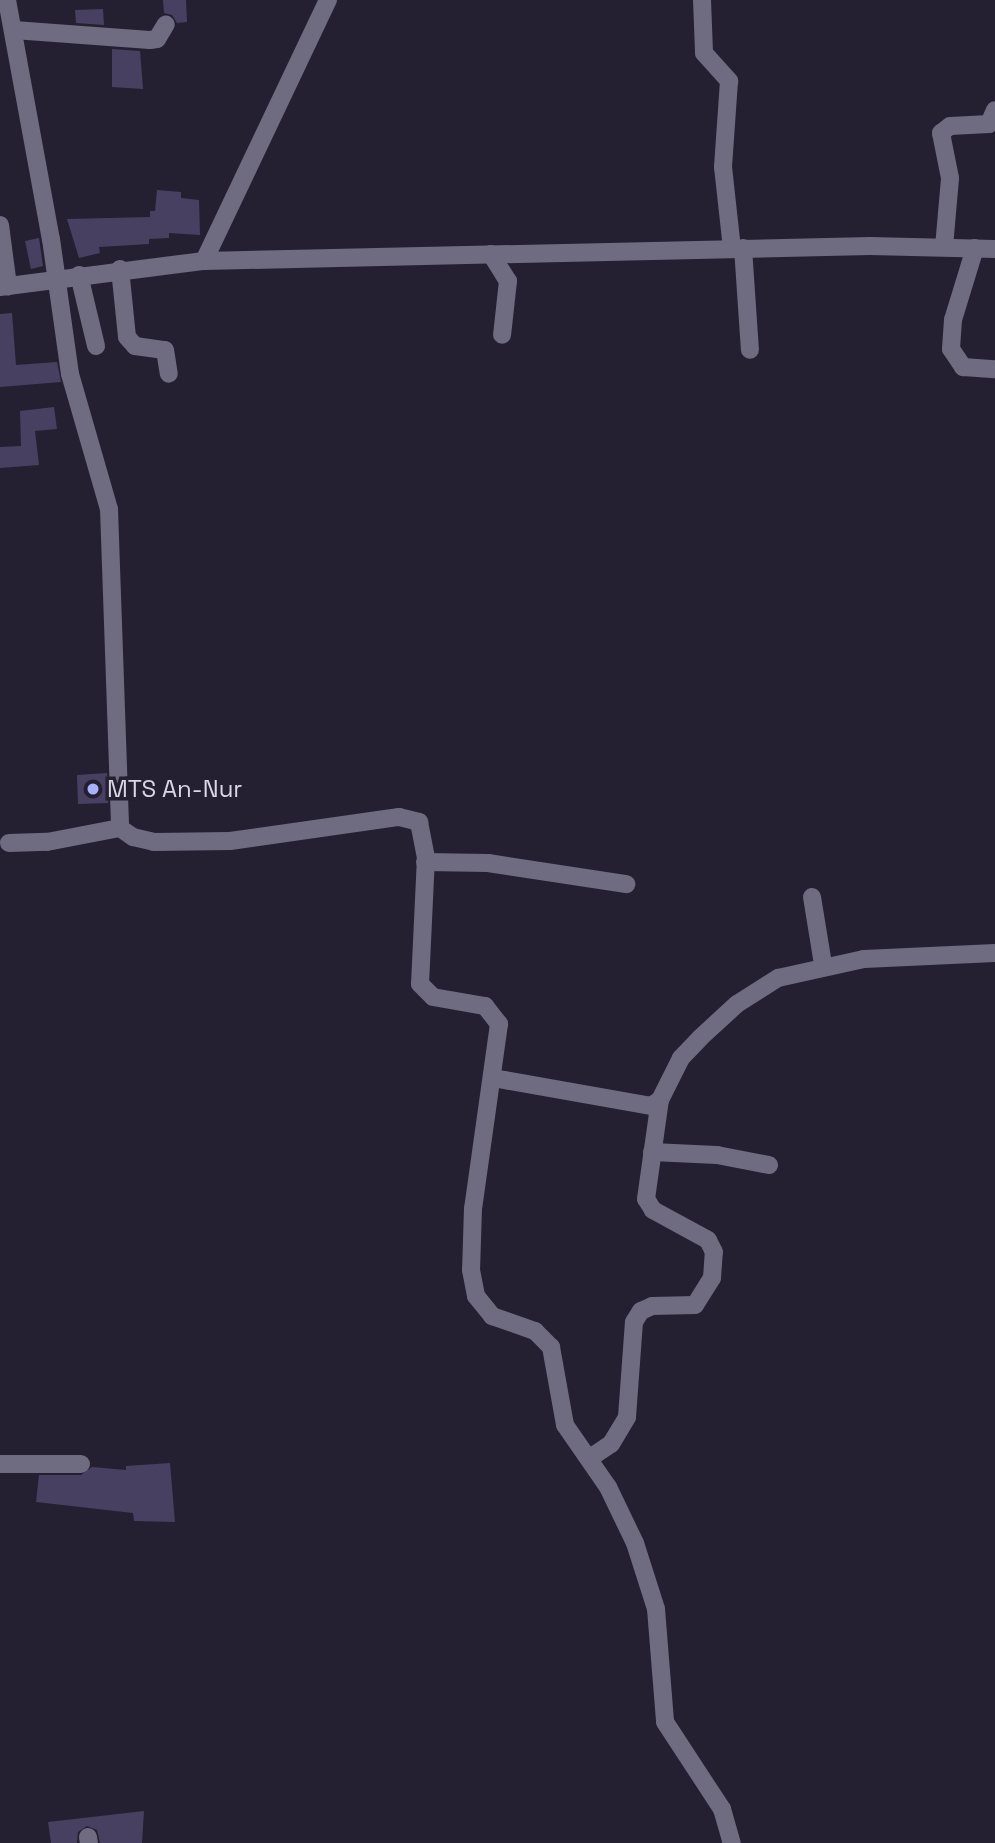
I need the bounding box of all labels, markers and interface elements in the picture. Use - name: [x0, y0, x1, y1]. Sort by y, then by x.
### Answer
- place label: MTS An-Nur: [107, 775, 243, 803]
- marker: MTS An-Nur: [85, 781, 101, 797]

